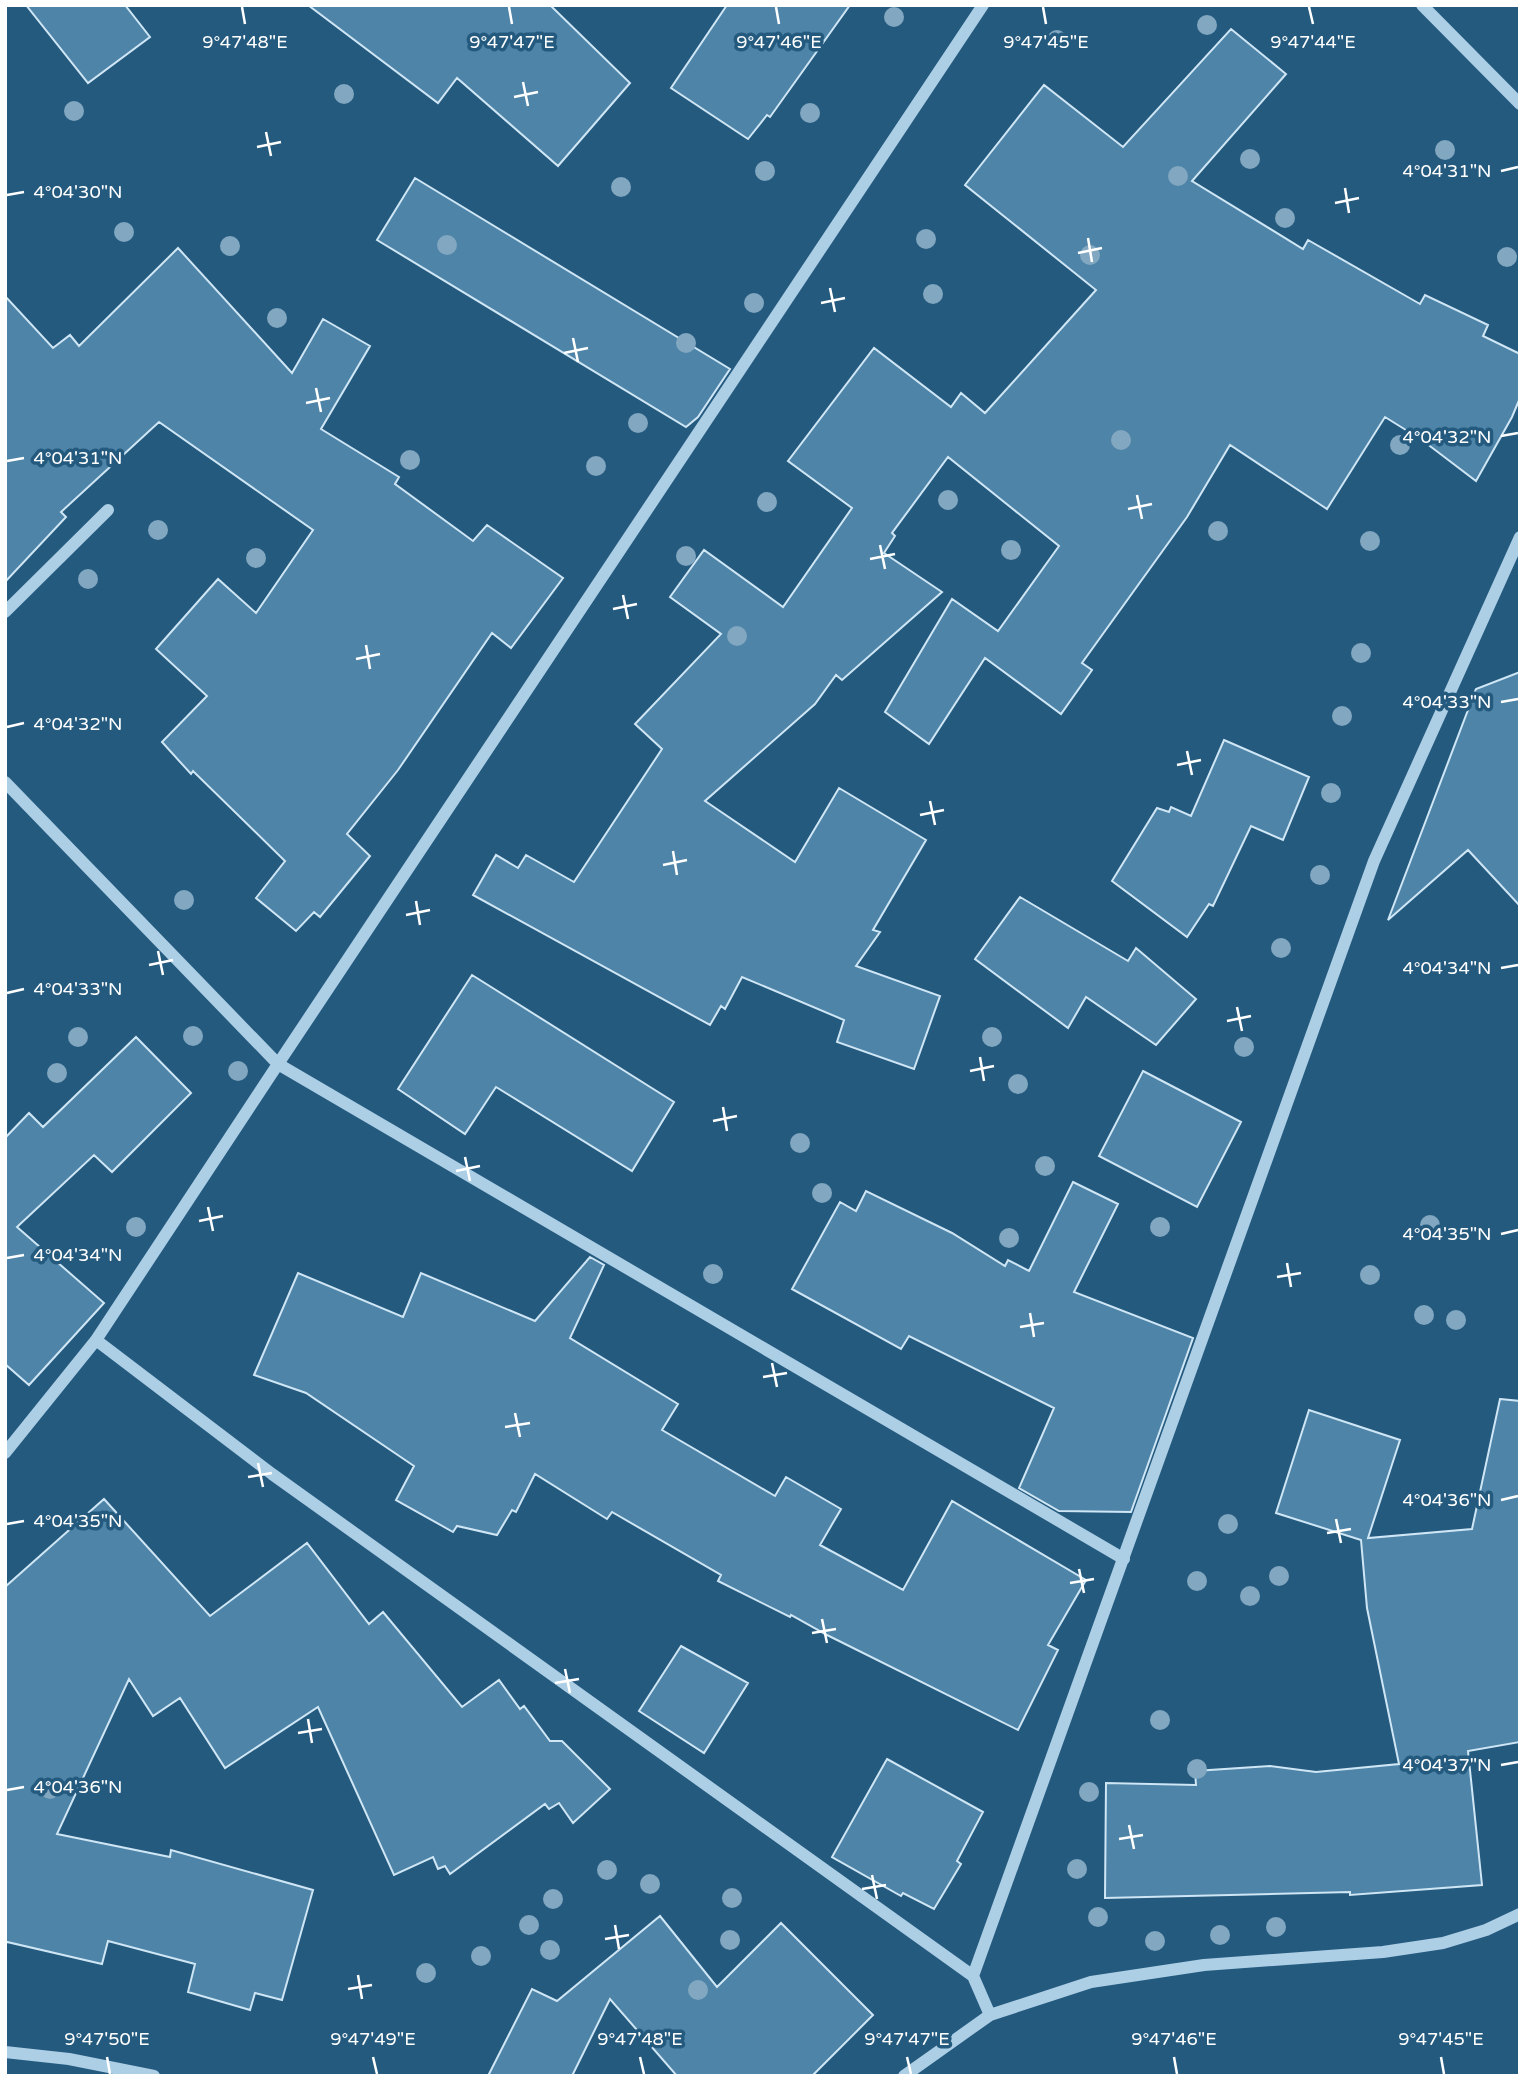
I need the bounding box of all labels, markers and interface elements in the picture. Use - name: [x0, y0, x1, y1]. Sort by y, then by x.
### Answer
- text: 9°47'48"E: [202, 31, 288, 53]
- text: 9°47'47"E: [469, 31, 555, 53]
- text: 9°47'46"E: [736, 31, 822, 53]
- text: 9°47'45"E: [1003, 31, 1089, 53]
- text: 9°47'44"E: [1270, 31, 1356, 53]
- text: 4°04'31"N: [1402, 160, 1492, 182]
- text: 4°04'30"N: [33, 181, 123, 203]
- text: 4°04'32"N: [1402, 426, 1492, 448]
- text: 4°04'31"N: [33, 447, 123, 469]
- text: 4°04'33"N: [1402, 691, 1492, 713]
- text: 4°04'32"N: [33, 713, 123, 735]
- text: 4°04'34"N: [1402, 957, 1492, 979]
- text: 4°04'33"N: [33, 978, 123, 1000]
- text: 4°04'35"N: [1402, 1223, 1492, 1245]
- text: 4°04'34"N: [33, 1244, 123, 1266]
- text: 4°04'36"N: [1402, 1489, 1492, 1511]
- text: 4°04'35"N: [33, 1510, 123, 1532]
- text: 4°04'37"N: [1402, 1754, 1492, 1776]
- text: 4°04'36"N: [33, 1776, 123, 1798]
- text: 9°47'50"E: [64, 2028, 150, 2050]
- text: 9°47'49"E: [330, 2028, 416, 2050]
- text: 9°47'48"E: [597, 2028, 683, 2050]
- text: 9°47'47"E: [864, 2028, 950, 2050]
- text: 9°47'46"E: [1131, 2028, 1217, 2050]
- text: 9°47'45"E: [1398, 2028, 1484, 2050]

